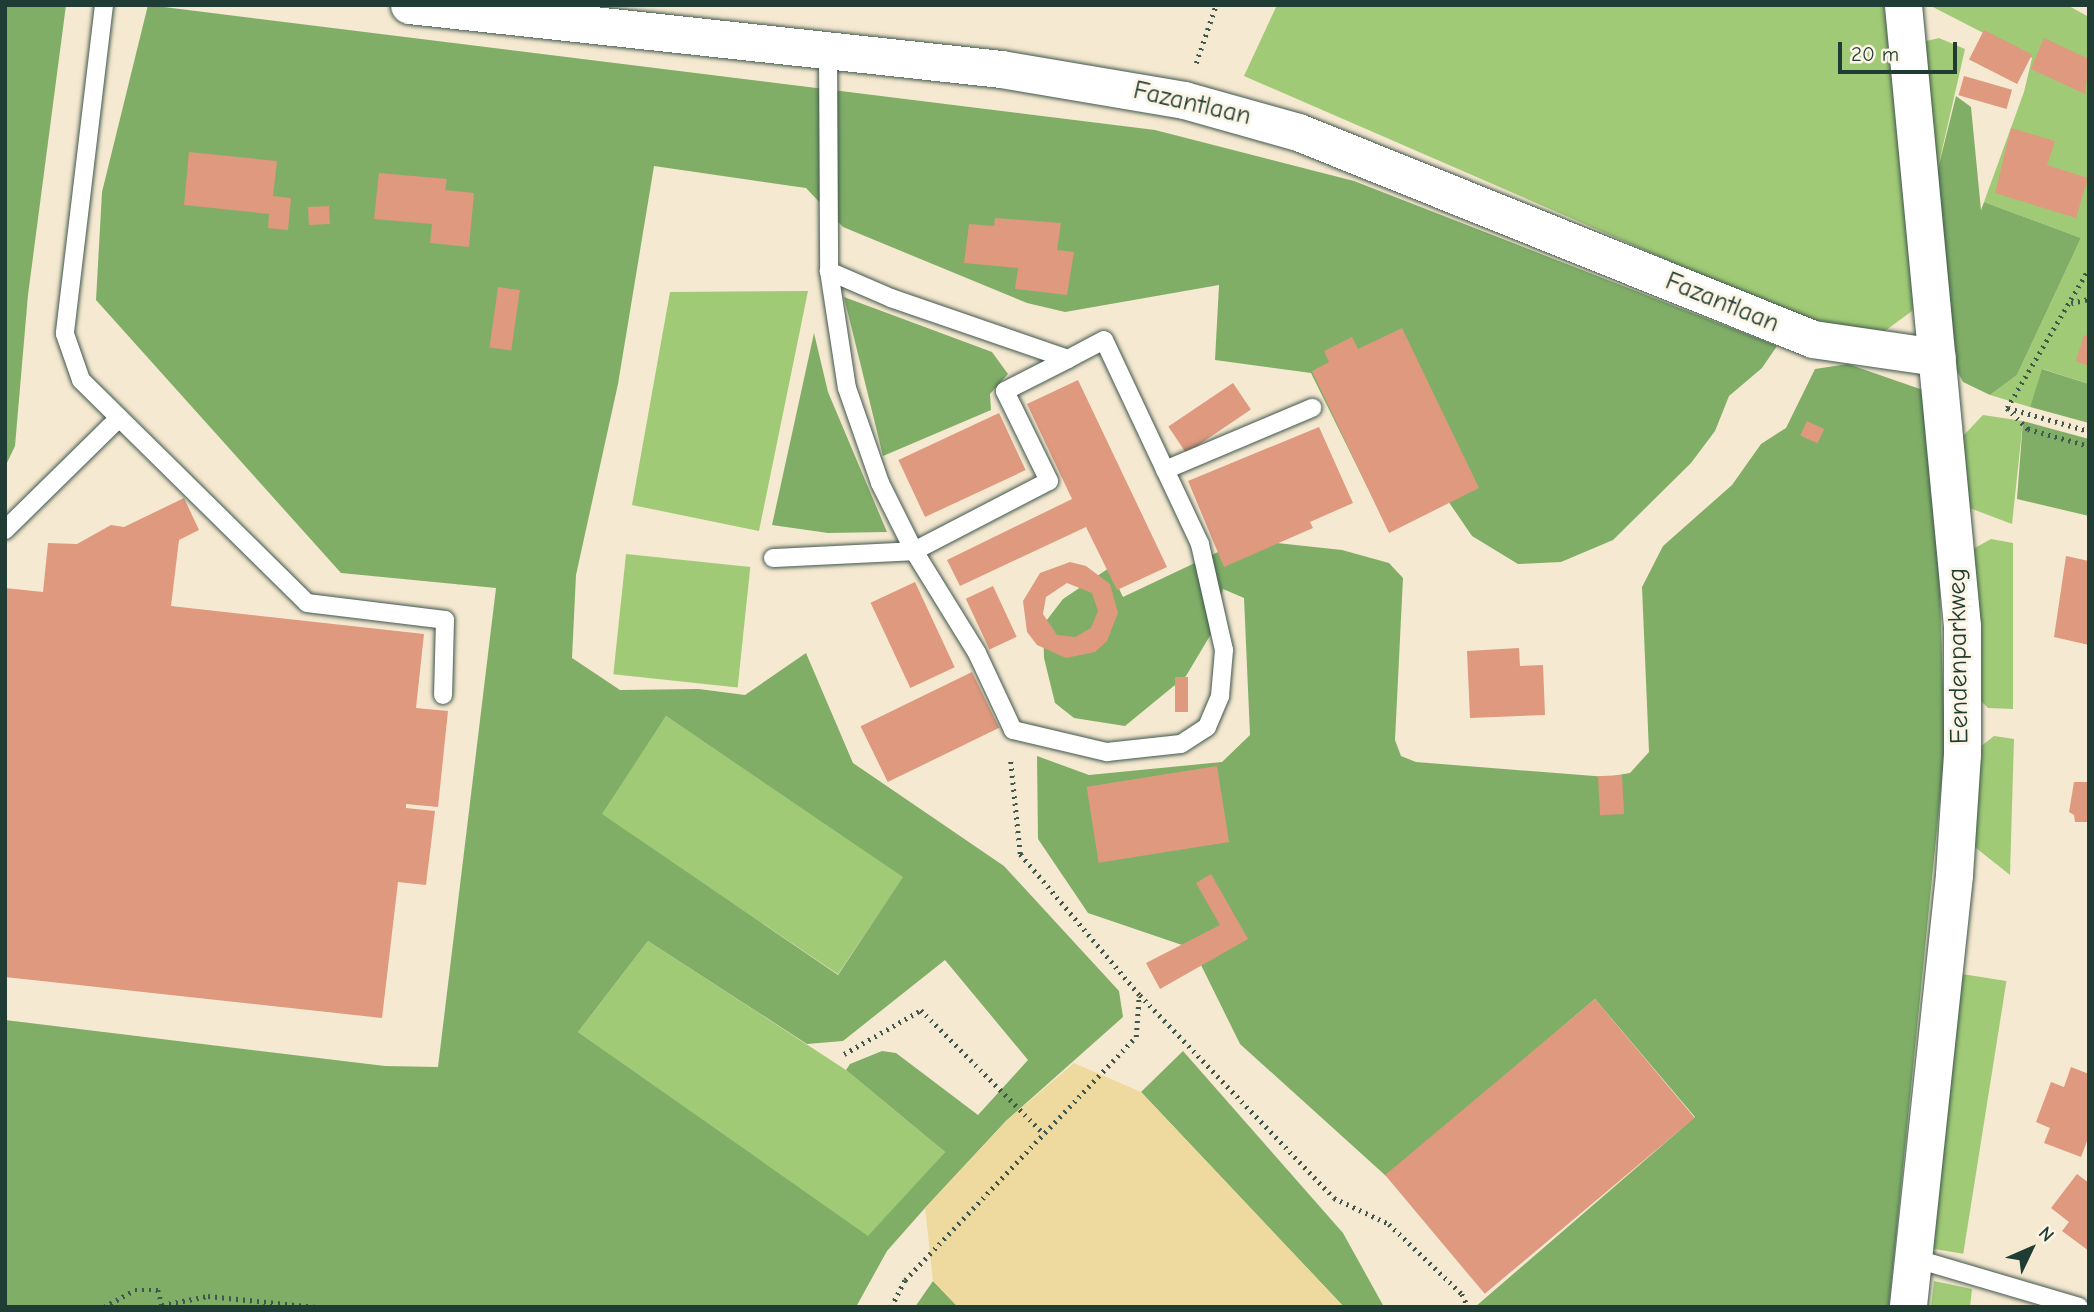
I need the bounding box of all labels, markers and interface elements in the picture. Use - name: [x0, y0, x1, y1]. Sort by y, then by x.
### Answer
- scale bar: [1842, 28, 1961, 72]
- text: 20 m: [1851, 42, 1899, 66]
- street label: Fazantlaan: [1130, 75, 1254, 133]
- street label: Fazantlaan: [1661, 266, 1783, 340]
- street label: Eendenparkweg: [1942, 568, 1976, 744]
- north arrow: [1996, 1214, 2066, 1284]
- text: N: [2034, 1222, 2058, 1247]

